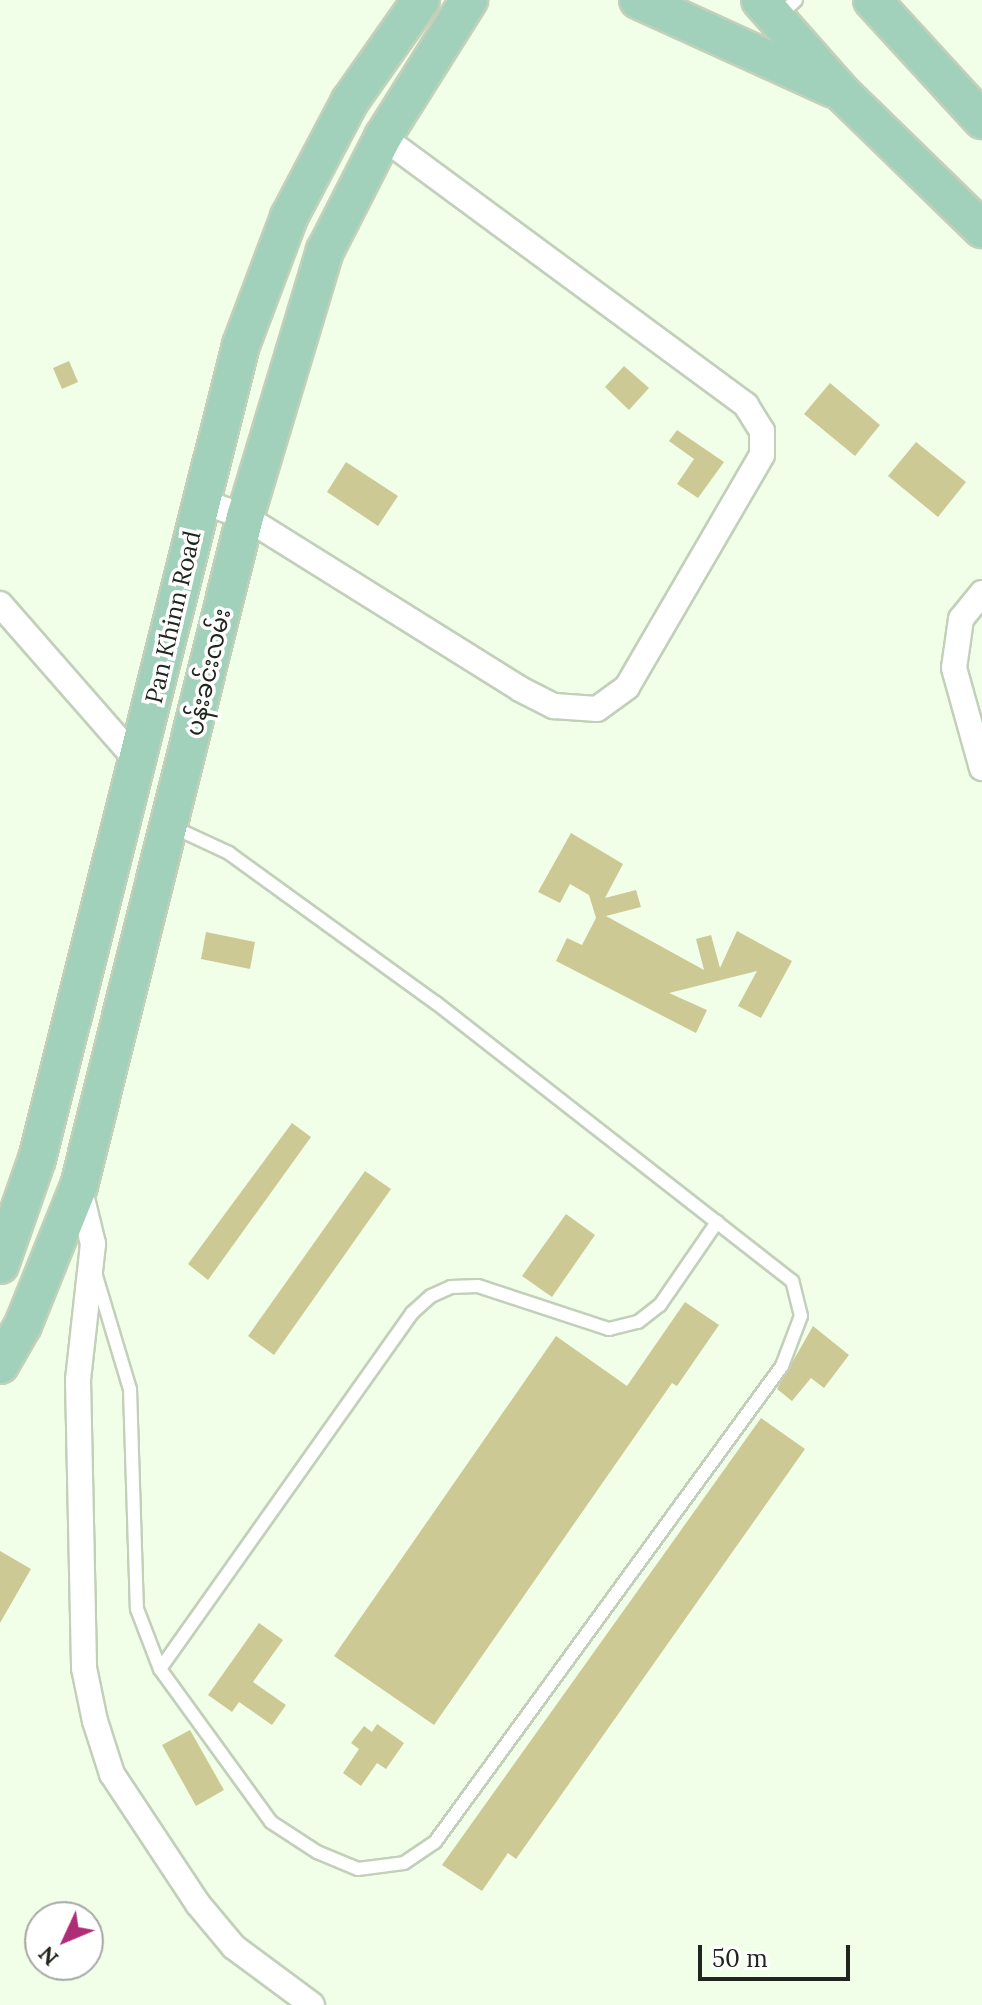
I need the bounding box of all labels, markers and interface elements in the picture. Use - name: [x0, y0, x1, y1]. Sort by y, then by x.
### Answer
- street label: Pan Khinn Road: [139, 528, 207, 706]
- street label: ပန်းခင်းလမ်း: [179, 605, 237, 739]
- north arrow: [24, 1901, 104, 1981]
- scale bar: [702, 1929, 854, 1979]
- text: N: [32, 1940, 64, 1972]
- text: 50 m: [712, 1943, 768, 1974]

